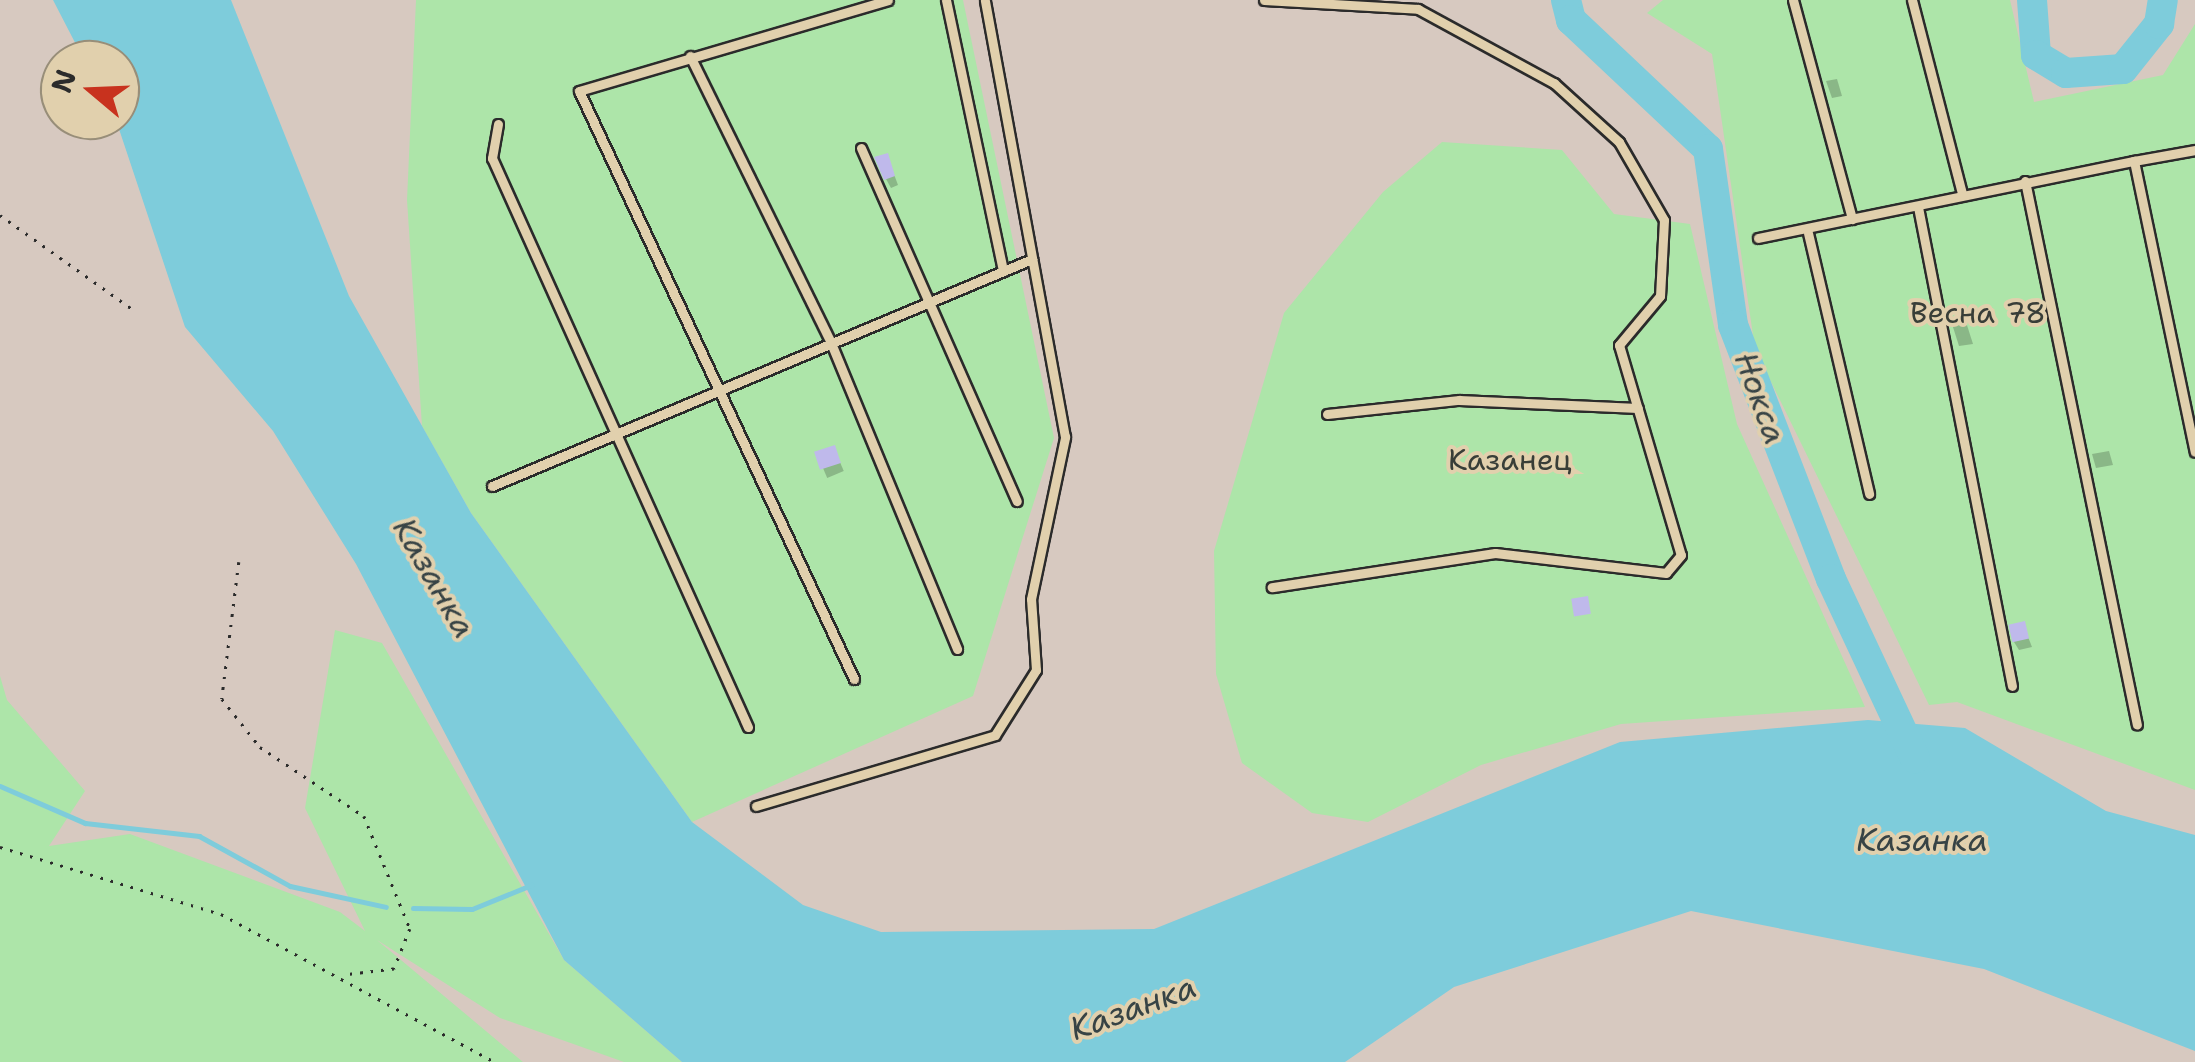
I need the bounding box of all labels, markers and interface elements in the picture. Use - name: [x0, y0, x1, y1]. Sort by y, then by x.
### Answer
- north arrow: [40, 40, 140, 140]
- text: N: [42, 64, 85, 98]
- park label: Весна 78: [1910, 295, 2046, 331]
- water label: Нокса: [1726, 347, 1794, 449]
- park label: Казанец: [1448, 442, 1572, 478]
- water label: Казанка: [384, 511, 484, 645]
- water label: Казанка: [1856, 821, 1988, 859]
- water label: Казанка: [1065, 967, 1201, 1049]

